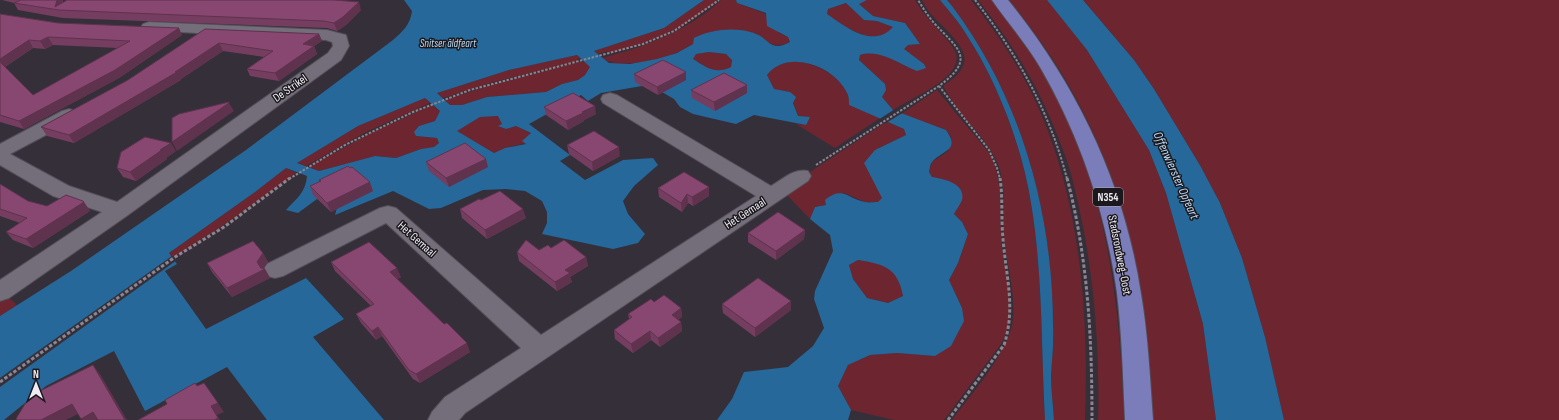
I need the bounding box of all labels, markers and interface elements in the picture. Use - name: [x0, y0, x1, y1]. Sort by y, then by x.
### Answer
- water label: Snitser âldfeart: [420, 37, 477, 50]
- street label: De Strikel: [270, 71, 310, 106]
- water label: Offenwierster Opfeart: [1150, 129, 1203, 223]
- road number: N354: [1093, 188, 1123, 206]
- street label: Het Gemaal: [722, 194, 769, 232]
- street label: Stadsrondweg-Oost: [1104, 214, 1135, 297]
- street label: Het Gemaal: [394, 218, 439, 260]
- north arrow: [16, 364, 56, 404]
- text: N: [33, 368, 39, 381]

